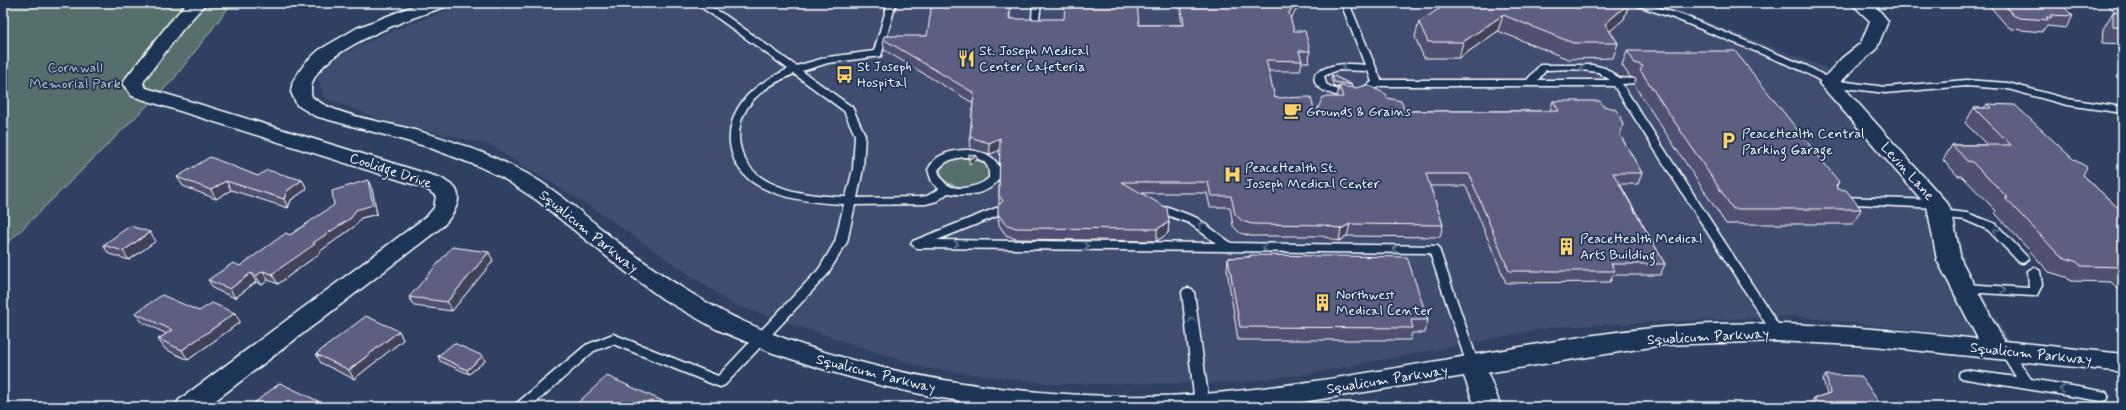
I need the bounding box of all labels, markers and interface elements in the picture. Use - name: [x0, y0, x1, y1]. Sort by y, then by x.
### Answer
- place label: St. Joseph Medical Center Cafeteria: [979, 42, 1089, 76]
- restaurant icon: St. Joseph Medical Center Cafeteria: [956, 48, 976, 68]
- place label: St Joseph Hospital: [857, 58, 912, 92]
- park label: Cornwall Memorial Park: [29, 59, 121, 93]
- one-way arrow: [1341, 62, 1347, 71]
- bus stop icon: St Joseph Hospital: [834, 64, 854, 84]
- one-way arrow: [1579, 64, 1585, 72]
- cafe icon: Grounds & Grains: [1283, 101, 1303, 121]
- place label: Grounds & Grains: [1306, 103, 1411, 121]
- place label: PeaceHealth Central Parking Garage: [1742, 125, 1865, 161]
- parking icon: PeaceHealth Central Parking Garage: [1719, 131, 1739, 151]
- street label: Levin Lane: [1876, 139, 1938, 205]
- street label: Coolidge Drive: [347, 149, 434, 195]
- place label: PeaceHealth St. Joseph Medical Center: [1245, 159, 1380, 193]
- hospital icon: PeaceHealth St. Joseph Medical Center: [1222, 165, 1242, 185]
- street label: Squalicum Parkway: [535, 186, 642, 277]
- one-way arrow: [1198, 223, 1205, 230]
- one-way arrow: [1993, 229, 2000, 236]
- place label: PeaceHealth Medical Arts Building: [1580, 230, 1702, 266]
- building icon: PeaceHealth Medical Arts Building: [1557, 236, 1577, 256]
- one-way arrow: [953, 240, 959, 249]
- one-way arrow: [1083, 242, 1089, 250]
- one-way arrow: [1262, 244, 1268, 252]
- one-way arrow: [1392, 245, 1398, 253]
- place label: Northwest Medical Center: [1336, 286, 1433, 320]
- one-way arrow: [2000, 286, 2006, 295]
- building icon: Northwest Medical Center: [1313, 292, 1333, 312]
- one-way arrow: [1187, 317, 1196, 323]
- street label: Squalicum Parkway: [1647, 325, 1770, 349]
- street label: Squalicum Parkway: [1969, 339, 2093, 369]
- street label: Squalicum Parkway: [814, 350, 937, 397]
- street label: Squalicum Parkway: [1325, 362, 1449, 398]
- one-way arrow: [2059, 385, 2065, 394]

